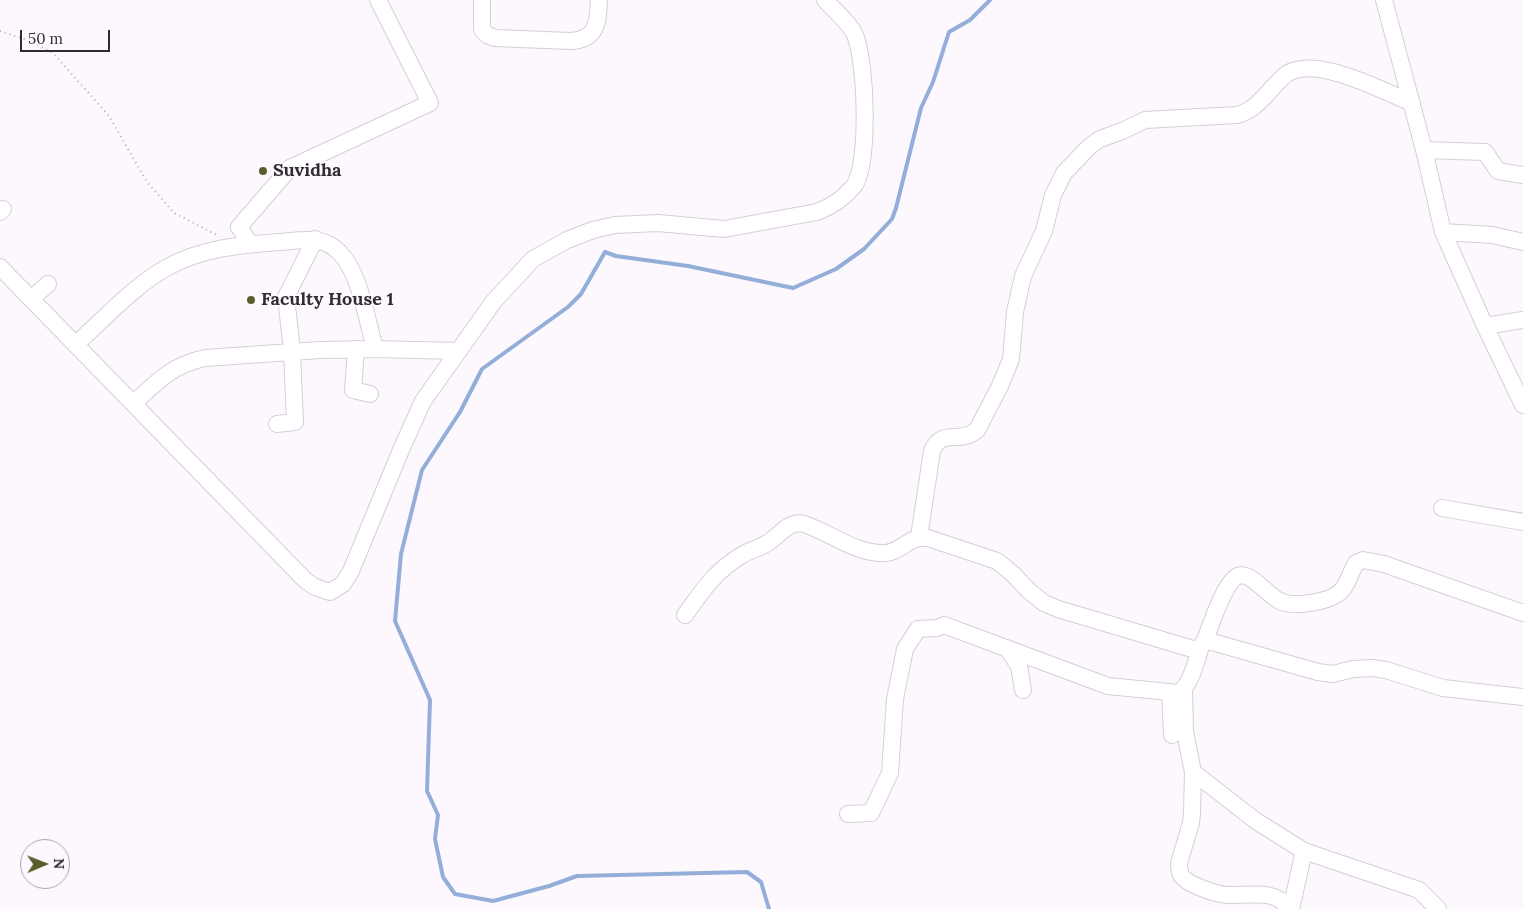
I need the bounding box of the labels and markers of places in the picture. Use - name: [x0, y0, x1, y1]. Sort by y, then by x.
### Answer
- place label: Suvidha: [273, 160, 342, 182]
- marker: Suvidha: [257, 165, 269, 177]
- place label: Faculty House 1: [261, 289, 394, 311]
- marker: Faculty House 1: [245, 294, 257, 306]

